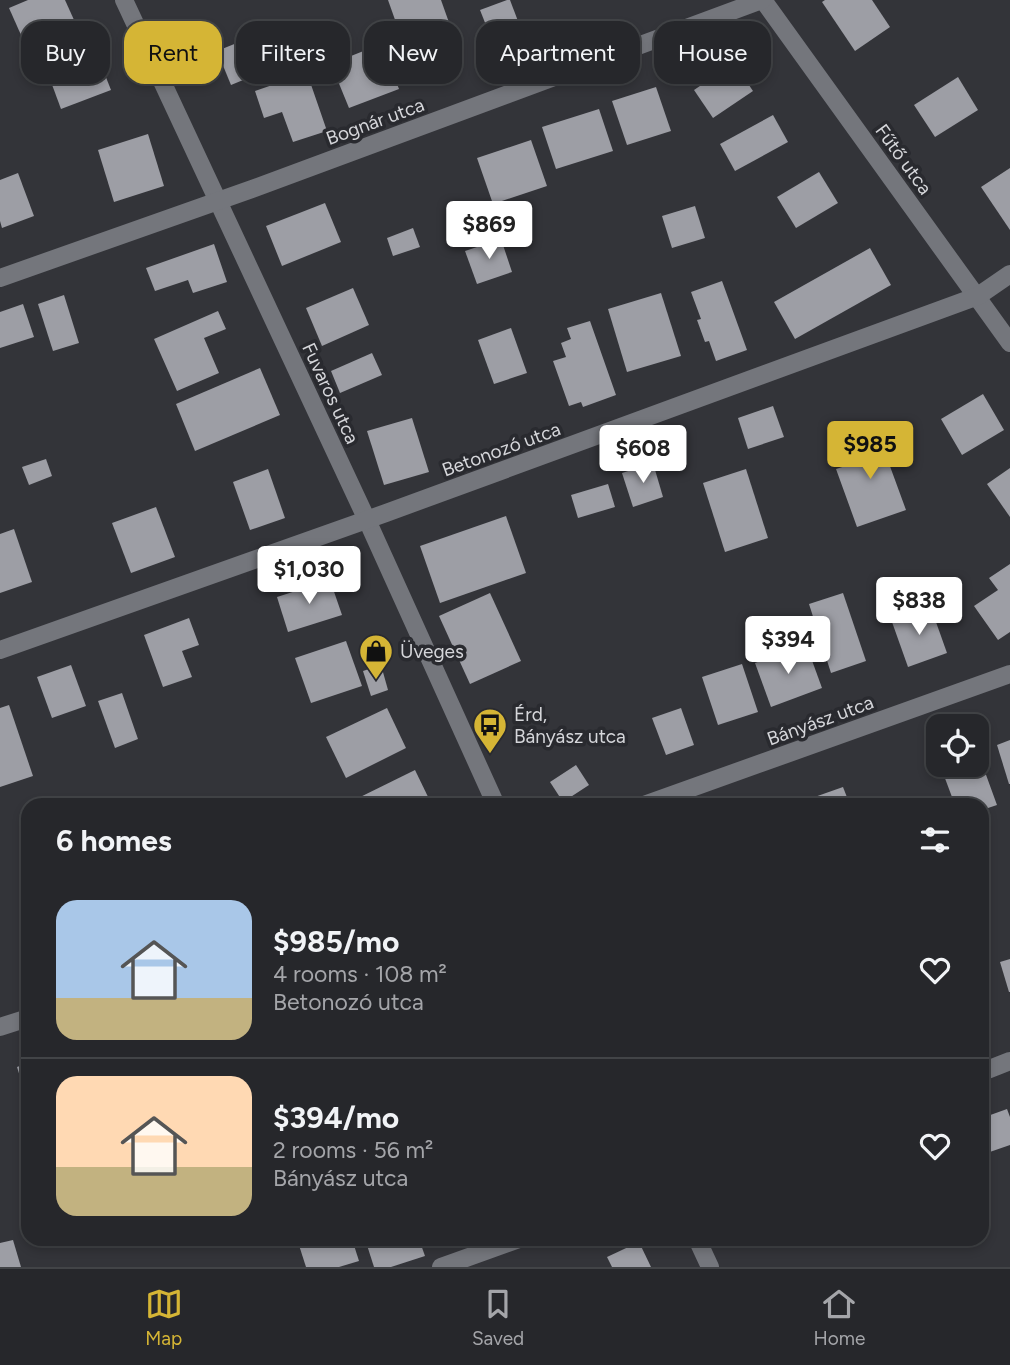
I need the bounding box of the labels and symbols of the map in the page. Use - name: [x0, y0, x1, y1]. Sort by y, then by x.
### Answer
- street label: Bognár utca: [323, 93, 427, 150]
- street label: Fűtő utca: [870, 120, 937, 199]
- pin: $869: [448, 202, 530, 261]
- street label: Fuvaros utca: [297, 339, 364, 447]
- street label: Betonozó utca: [439, 417, 564, 482]
- pin: $985: [829, 421, 911, 481]
- pin: $608: [602, 426, 684, 485]
- pin: $1,030: [252, 546, 366, 606]
- pin: $838: [878, 578, 960, 637]
- pin: $394: [747, 616, 829, 676]
- shop icon: Üveges: [357, 632, 395, 681]
- place label: Üveges: [400, 640, 464, 663]
- street label: Bányász utca: [764, 691, 877, 750]
- place label: Érd, Bányász utca: [514, 703, 626, 748]
- bus stop icon: Érd, Bányász utca: [471, 706, 509, 755]

